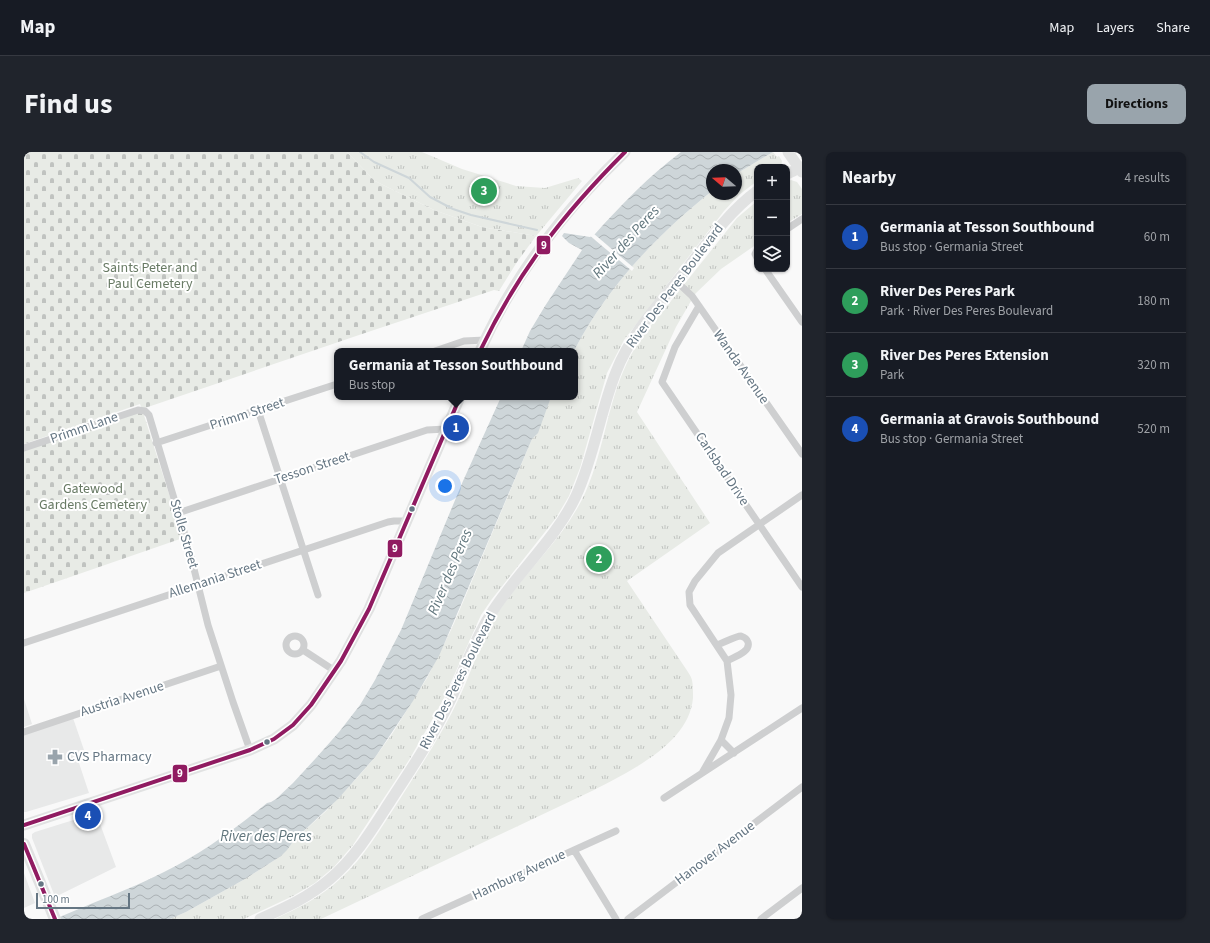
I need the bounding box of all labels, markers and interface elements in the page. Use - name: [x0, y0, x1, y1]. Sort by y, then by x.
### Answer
- text: Map: [20, 14, 55, 41]
- text: Map: [1049, 18, 1074, 38]
- text: Layers: [1096, 18, 1134, 38]
- text: Share: [1156, 18, 1190, 38]
- text: Find us: [24, 84, 112, 124]
- button: Directions: [1087, 84, 1186, 124]
- north arrow: [706, 164, 742, 200]
- map controls: [754, 164, 790, 272]
- button: +: [754, 164, 790, 200]
- text: Nearby: [842, 166, 896, 190]
- text: 4 results: [1125, 169, 1170, 187]
- pin: 3: [471, 176, 497, 206]
- button: −: [754, 200, 790, 236]
- water label: River des Peres: [588, 201, 664, 283]
- text: Germania at Tesson Southbound: [880, 217, 1094, 238]
- street label: River Des Peres Boulevard: [621, 220, 729, 352]
- text: 1: [852, 228, 858, 246]
- text: 60 m: [1144, 228, 1170, 246]
- line badge: 9: [536, 235, 551, 255]
- button: layers: [754, 236, 790, 272]
- text: 9: [541, 238, 547, 253]
- text: Bus stop · Germania Street: [880, 238, 1023, 256]
- park label: Saints Peter and Paul Cemetery: [103, 258, 197, 294]
- text: River Des Peres Park: [880, 281, 1015, 302]
- text: 2: [852, 292, 858, 310]
- text: 180 m: [1137, 292, 1170, 310]
- text: Park · River Des Peres Boulevard: [880, 302, 1053, 320]
- street label: Wanda Avenue: [708, 326, 774, 408]
- text: River Des Peres Extension: [880, 345, 1049, 366]
- popup: [334, 348, 578, 400]
- text: Germania at Tesson Southbound: [349, 355, 563, 376]
- text: 3: [852, 356, 858, 374]
- text: 320 m: [1137, 356, 1170, 374]
- text: Park: [880, 366, 904, 384]
- text: Bus stop: [349, 376, 395, 394]
- street label: Primm Street: [207, 392, 287, 435]
- street label: Primm Lane: [47, 407, 121, 449]
- text: Germania at Gravois Southbound: [880, 409, 1099, 430]
- pin: 1: [443, 413, 469, 443]
- text: 4: [852, 420, 858, 438]
- text: 520 m: [1137, 420, 1170, 438]
- street label: Carlsbad Drive: [690, 428, 754, 510]
- text: Bus stop · Germania Street: [880, 430, 1023, 448]
- street label: Tesson Street: [272, 446, 353, 490]
- your location: [435, 476, 455, 496]
- park label: Gatewood Gardens Cemetery: [39, 479, 147, 515]
- street label: Stolle Street: [165, 497, 204, 571]
- unlabelled marker: [407, 504, 417, 514]
- water label: River des Peres: [422, 526, 478, 618]
- line badge: 9: [387, 539, 403, 558]
- text: 9: [392, 541, 398, 556]
- pin: 2: [586, 544, 612, 574]
- street label: Allemania Street: [166, 555, 264, 603]
- street label: River Des Peres Boulevard: [415, 609, 501, 753]
- street label: Austria Avenue: [78, 676, 166, 722]
- unlabelled marker: [262, 737, 272, 747]
- place label: CVS Pharmacy: [67, 747, 152, 767]
- pharmacy icon: CVS Pharmacy: [46, 748, 64, 766]
- line badge: 9: [172, 764, 188, 783]
- text: 9: [177, 766, 183, 781]
- pin: 4: [75, 801, 101, 831]
- street label: Hanover Avenue: [671, 816, 759, 890]
- water label: River des Peres: [220, 826, 312, 847]
- street label: Hamburg Avenue: [469, 845, 569, 905]
- unlabelled marker: [36, 879, 46, 889]
- scale bar: [36, 891, 130, 910]
- text: 100 m: [42, 892, 70, 907]

